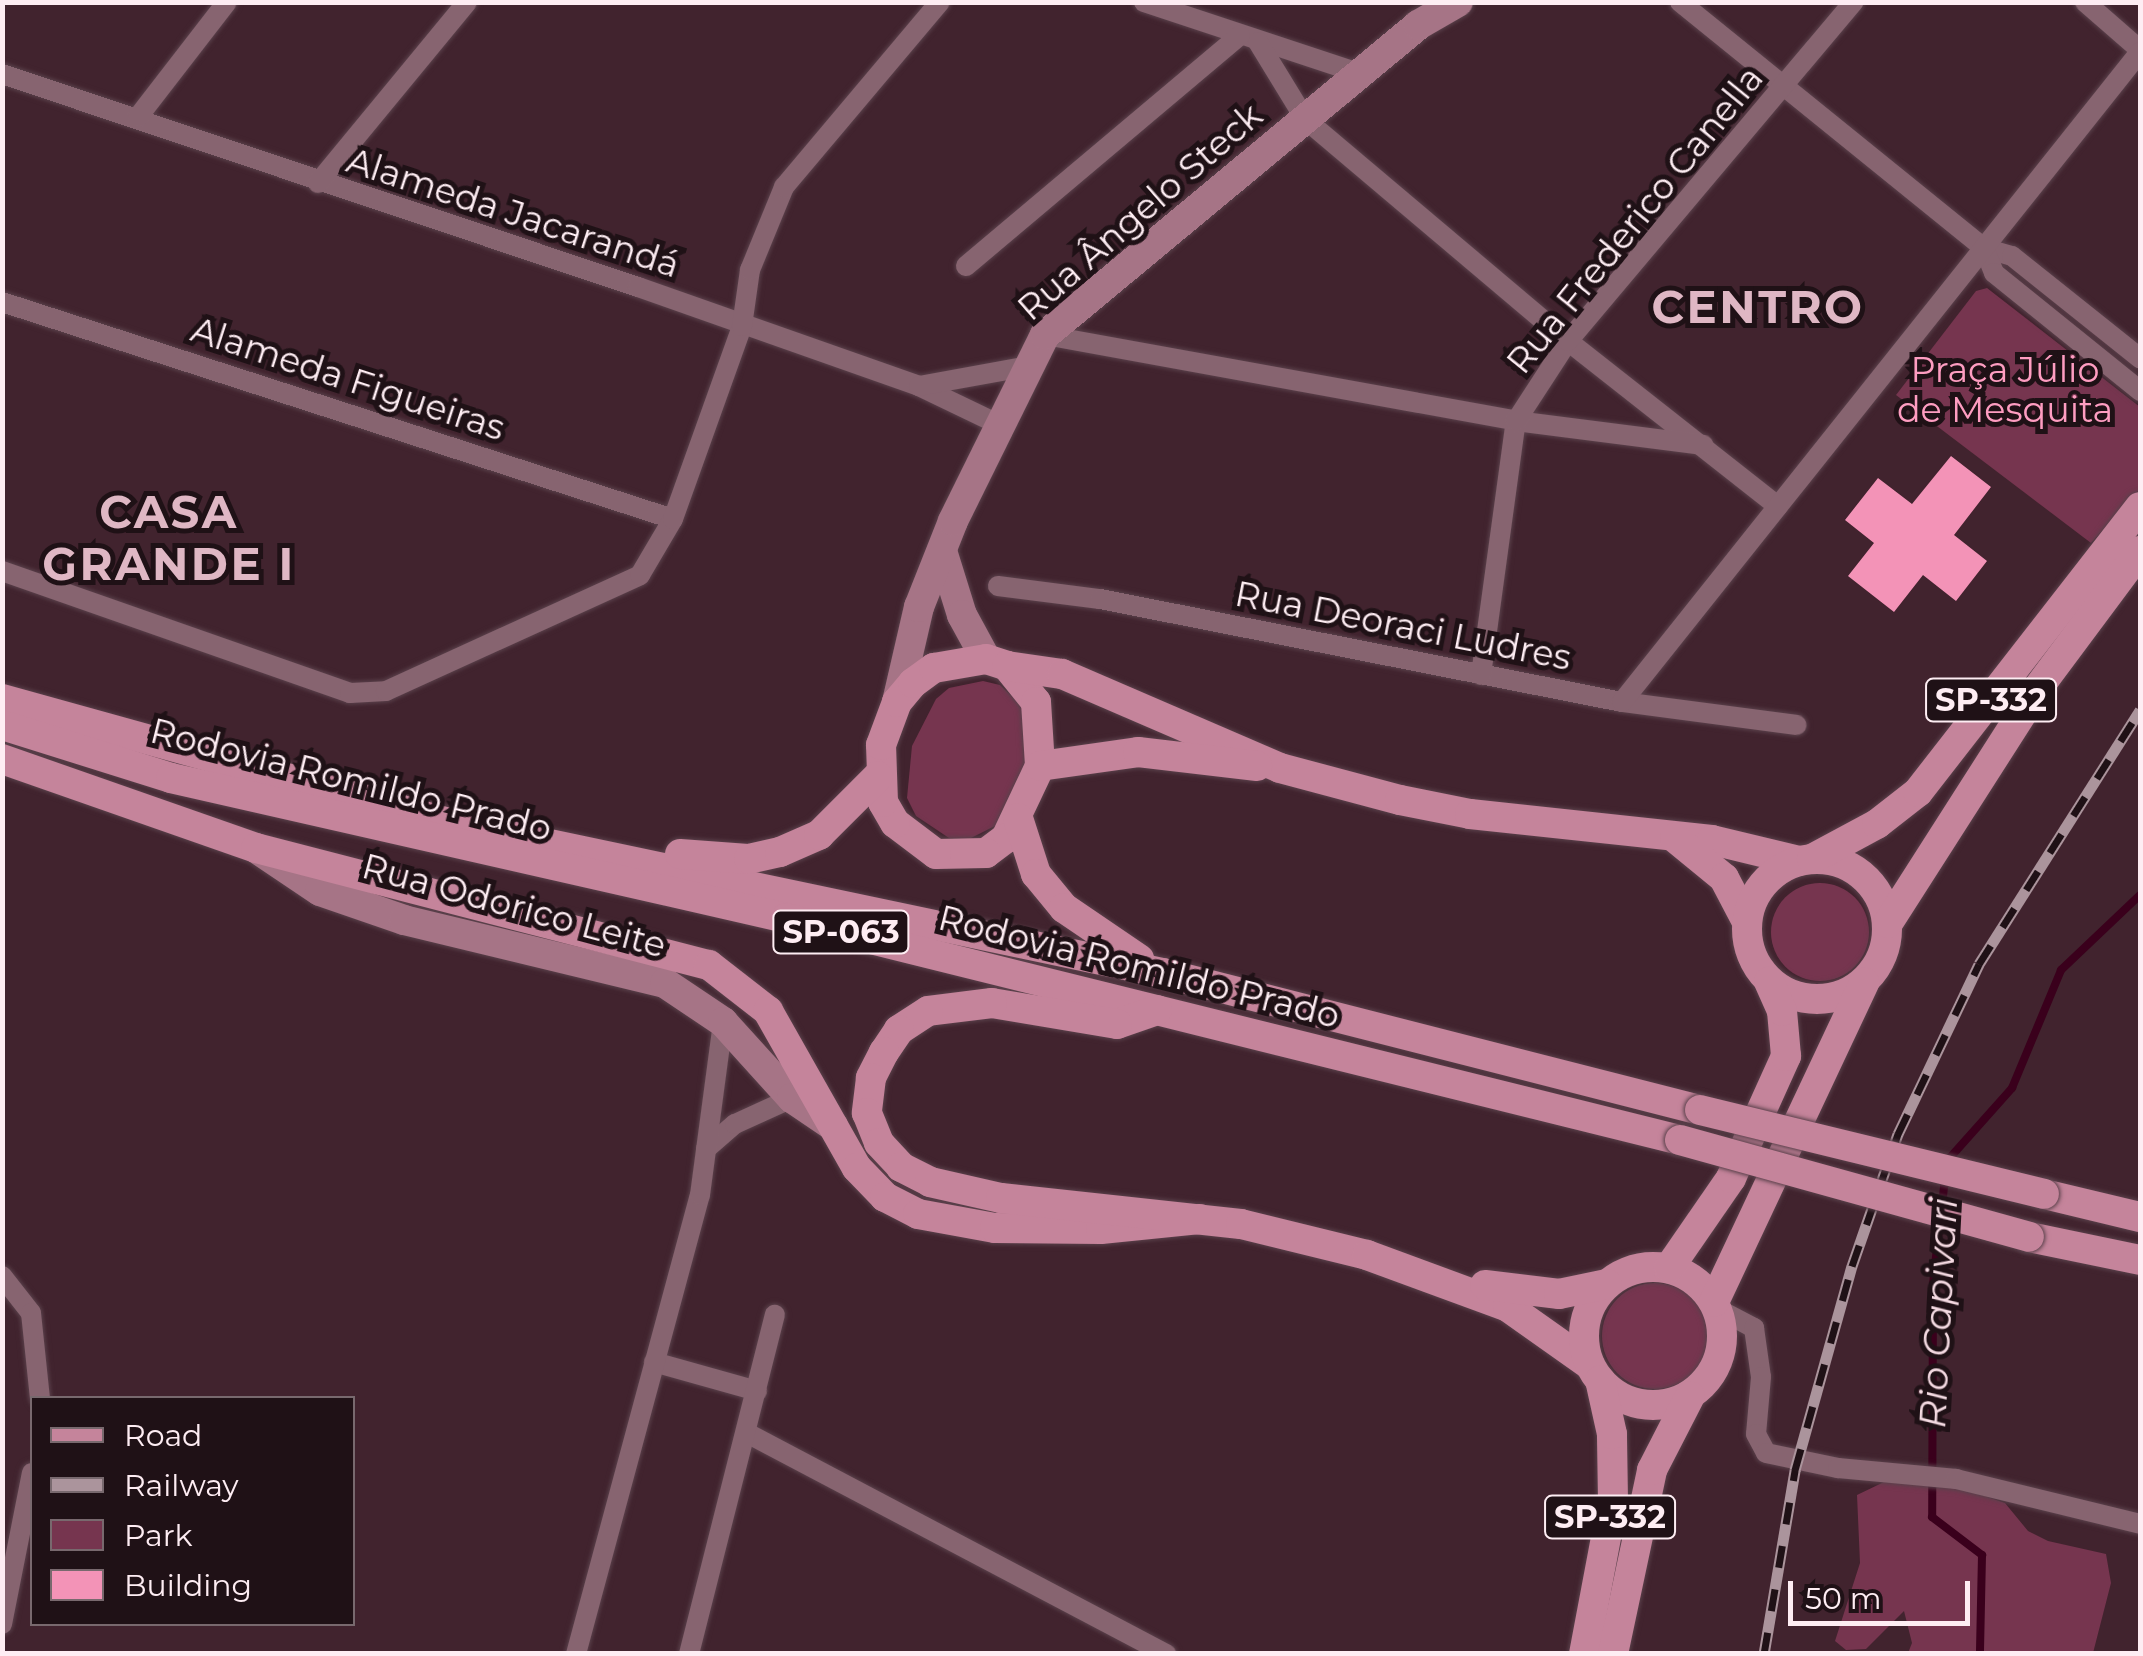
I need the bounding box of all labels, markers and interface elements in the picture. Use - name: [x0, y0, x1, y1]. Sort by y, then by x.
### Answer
- street label: Rua Frederico Canella: [1498, 58, 1772, 382]
- street label: Rua Ângelo Steck: [1009, 95, 1271, 329]
- street label: Alameda Jacarandá: [342, 139, 684, 287]
- district label: CENTRO: [1652, 280, 1864, 334]
- street label: Alameda Figueiras: [186, 309, 510, 449]
- park label: Praça Júlio de Mesquita: [1897, 349, 2113, 431]
- district label: CASA GRANDE I: [42, 485, 296, 591]
- street label: Rua Deoraci Ludres: [1231, 573, 1575, 679]
- road number: SP-332: [1924, 673, 2058, 727]
- street label: Rodovia Romildo Prado: [146, 710, 556, 850]
- street label: Rua Odorico Leite: [358, 845, 670, 967]
- street label: Rodovia Romildo Prado: [934, 897, 1344, 1037]
- road number: SP-063: [771, 905, 911, 959]
- water label: Rio Capivari: [1909, 1197, 1967, 1429]
- legend: [30, 1396, 355, 1626]
- text: Road: [124, 1417, 202, 1454]
- text: Railway: [124, 1467, 239, 1504]
- road number: SP-332: [1542, 1490, 1678, 1544]
- text: Park: [124, 1517, 193, 1554]
- scale bar: [1793, 1561, 1976, 1623]
- text: Building: [124, 1567, 252, 1604]
- text: 50 m: [1805, 1580, 1882, 1617]

